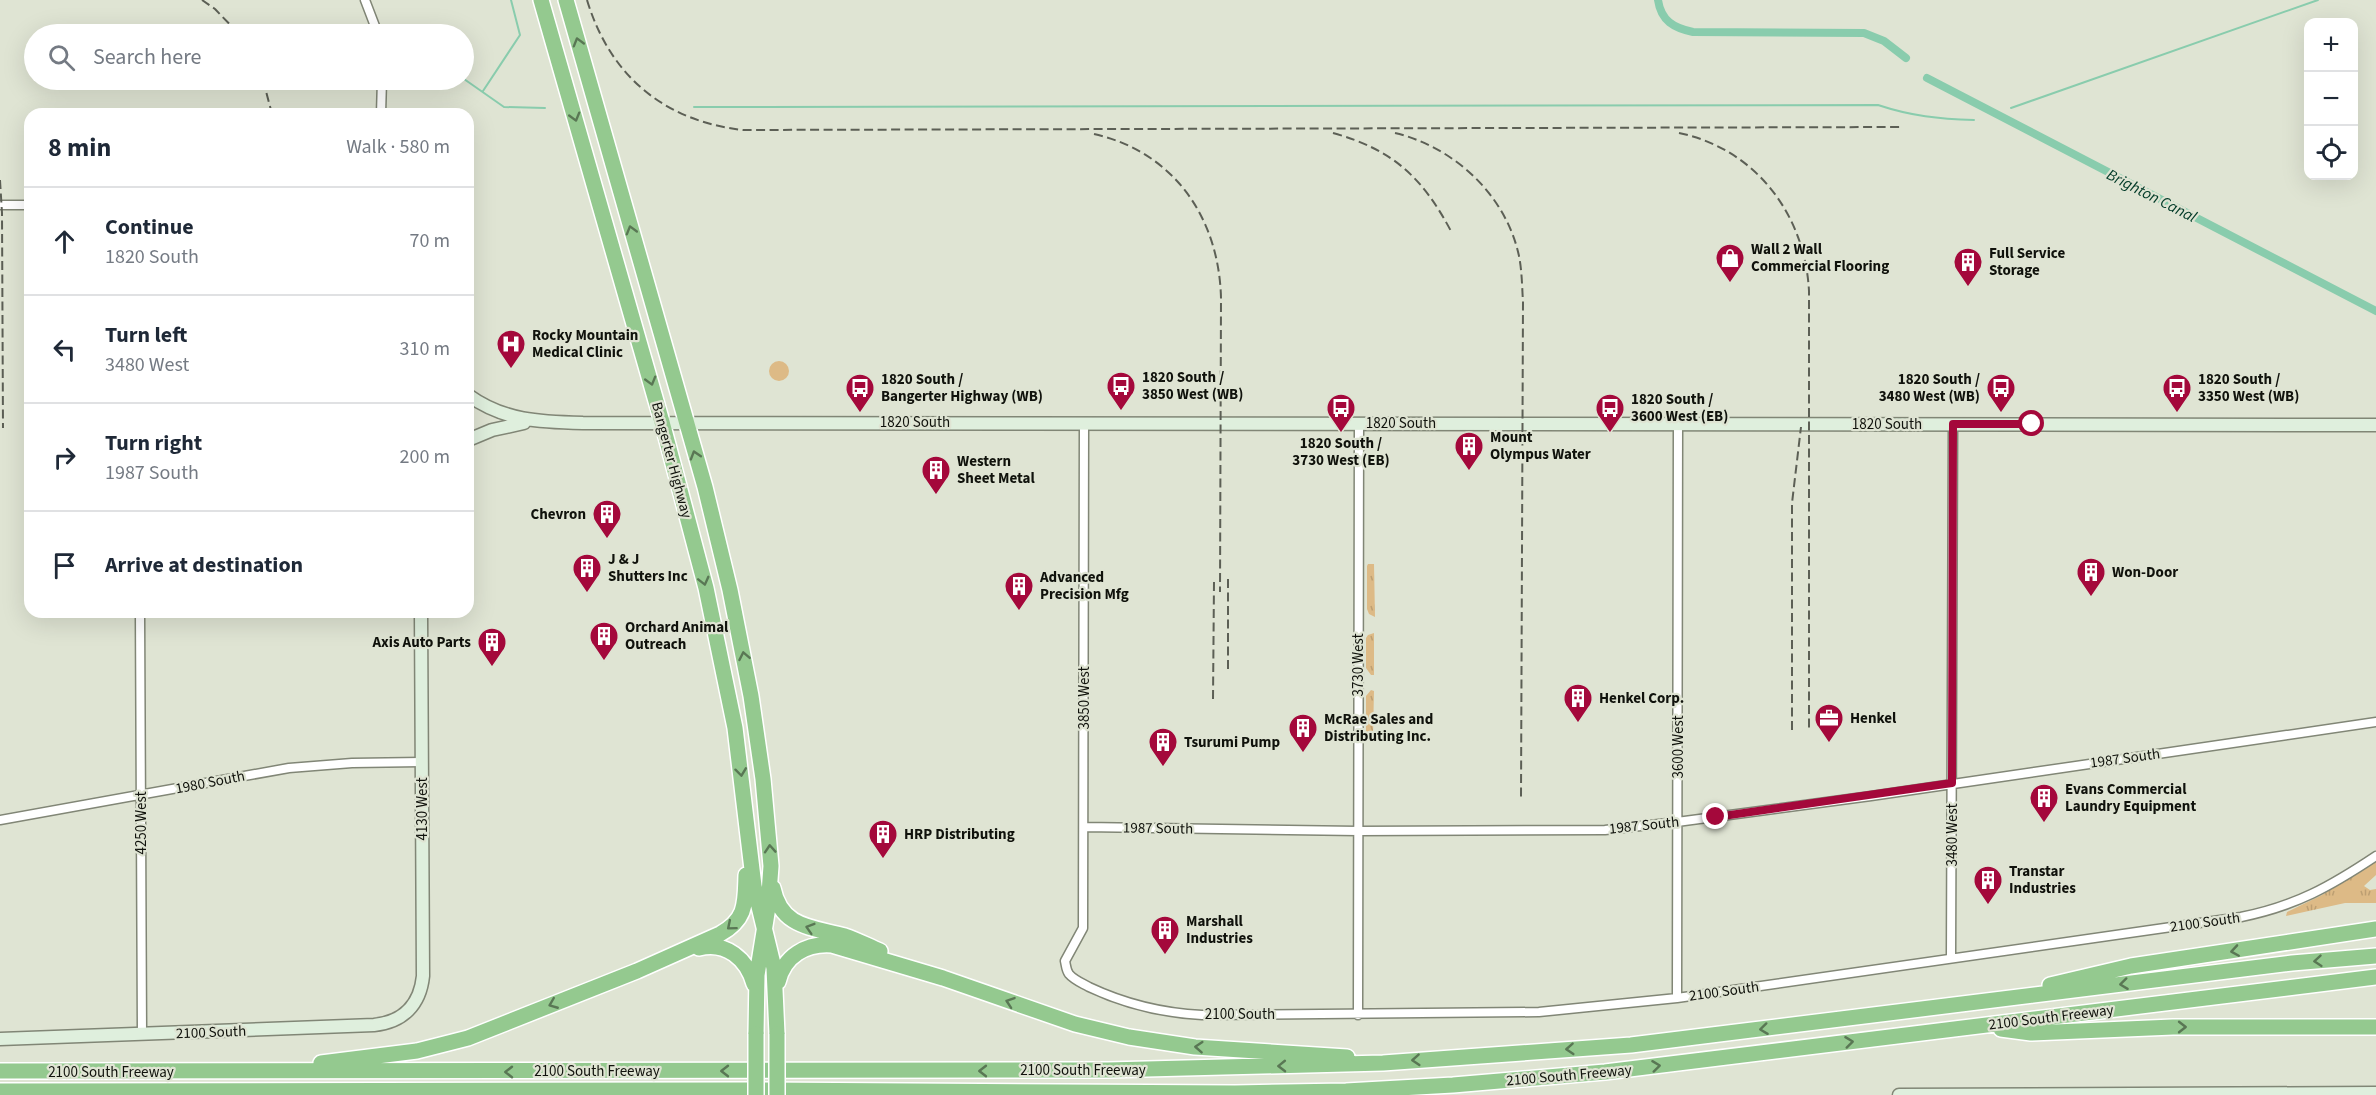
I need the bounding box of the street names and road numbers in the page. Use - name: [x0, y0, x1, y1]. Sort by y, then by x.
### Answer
- street label: Bangerter Highway: [646, 400, 697, 521]
- street label: 1820 South: [880, 412, 950, 433]
- street label: 1820 South: [1366, 413, 1436, 434]
- street label: 1820 South: [1852, 414, 1922, 435]
- street label: 3730 West: [1348, 633, 1369, 697]
- street label: 3850 West: [1074, 666, 1095, 730]
- street label: 3600 West: [1668, 715, 1689, 779]
- street label: 1987 South: [2089, 743, 2161, 774]
- street label: 1980 South: [174, 765, 247, 800]
- street label: 4130 West: [412, 777, 433, 841]
- street label: 4250 West: [131, 791, 152, 855]
- street label: 3480 West: [1942, 803, 1963, 867]
- street label: 1987 South: [1608, 811, 1680, 840]
- street label: 1987 South: [1123, 817, 1193, 840]
- street label: 2100 South: [2169, 907, 2241, 938]
- street label: 2100 South: [1688, 976, 1760, 1007]
- street label: 2100 South Freeway: [1987, 999, 2115, 1036]
- street label: 2100 South: [1205, 1004, 1275, 1025]
- street label: 2100 South: [175, 1021, 247, 1044]
- street label: 2100 South Freeway: [1020, 1060, 1146, 1081]
- street label: 2100 South Freeway: [1506, 1060, 1633, 1091]
- street label: 2100 South Freeway: [534, 1061, 660, 1082]
- street label: 2100 South Freeway: [48, 1062, 174, 1083]

